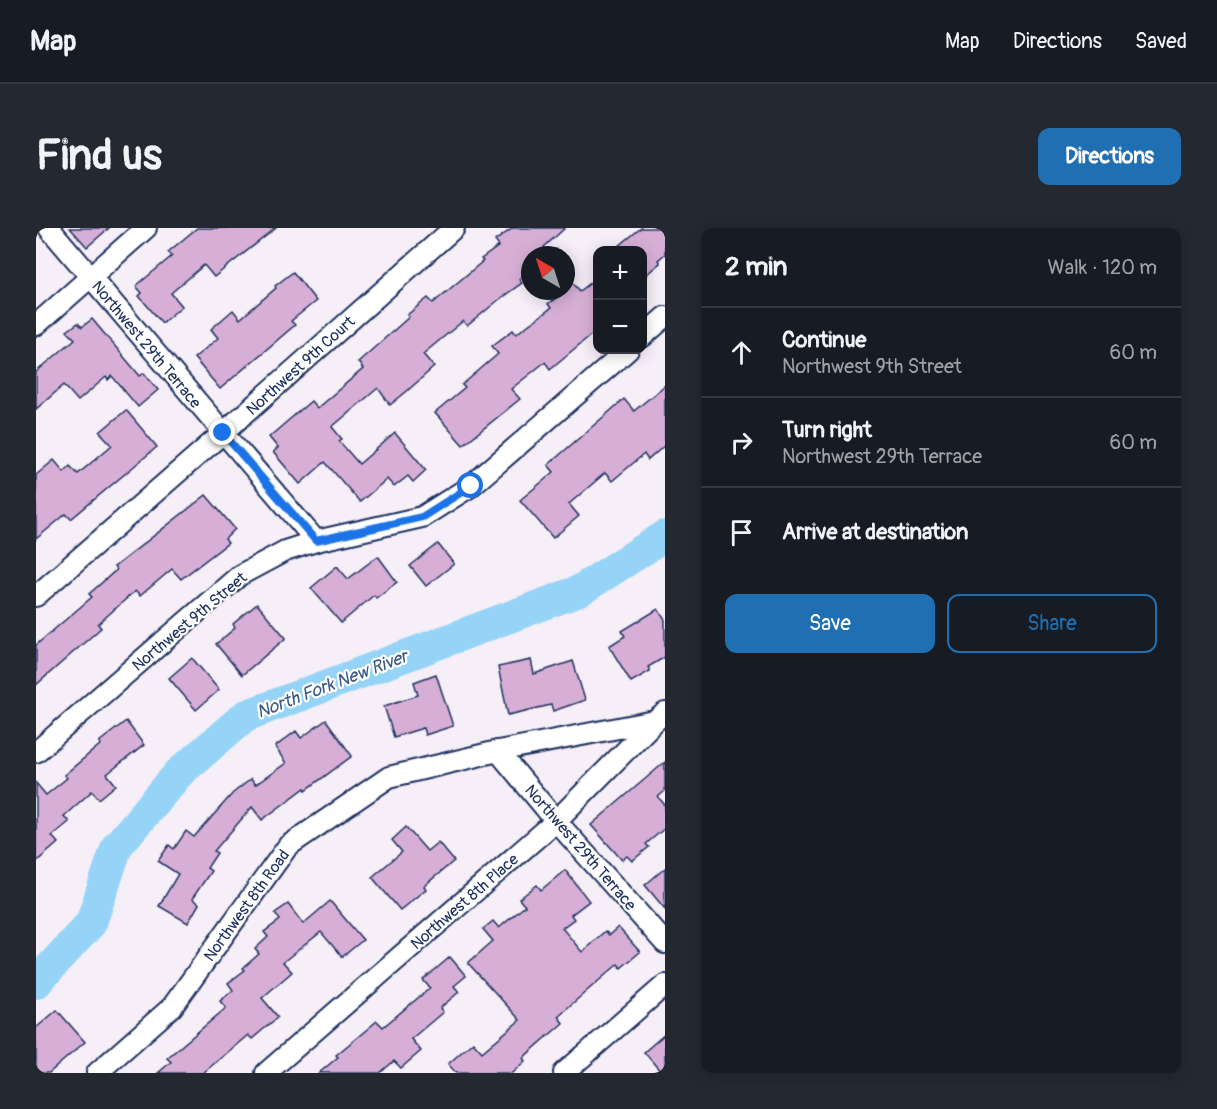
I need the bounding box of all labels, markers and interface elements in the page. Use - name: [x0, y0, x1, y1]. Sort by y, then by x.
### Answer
- text: Map: [30, 24, 76, 59]
- text: Map: [945, 28, 980, 55]
- text: Directions: [1013, 28, 1102, 55]
- text: Saved: [1135, 28, 1187, 55]
- button: Directions: [1038, 128, 1181, 185]
- text: Find us: [36, 130, 162, 182]
- north arrow: [521, 246, 575, 300]
- map controls: [593, 246, 647, 354]
- button: +: [593, 246, 647, 300]
- text: 2 min: [725, 251, 787, 283]
- text: Walk · 120 m: [1048, 255, 1157, 280]
- street label: Northwest 29th Terrace: [87, 277, 205, 412]
- button: −: [593, 300, 647, 354]
- street label: Northwest 9th Court: [242, 311, 359, 420]
- text: Continue: [782, 326, 866, 354]
- icon: ahead: [725, 336, 758, 369]
- text: 60 m: [1110, 340, 1157, 365]
- text: Northwest 9th Street: [782, 354, 962, 379]
- text: Turn right: [782, 416, 872, 444]
- route end: [209, 419, 235, 445]
- icon: right: [725, 426, 758, 459]
- text: 60 m: [1110, 430, 1157, 455]
- text: Northwest 29th Terrace: [782, 444, 982, 469]
- route start: [457, 472, 483, 498]
- icon: arrive: [725, 516, 758, 549]
- text: Arrive at destination: [782, 518, 968, 546]
- street label: Northwest 9th Street: [128, 568, 252, 676]
- button: Save: [725, 594, 935, 653]
- button: Share: [947, 594, 1157, 653]
- water label: North Fork New River: [253, 644, 413, 724]
- street label: Northwest 29th Terrace: [520, 781, 640, 915]
- street label: Northwest 8th Road: [199, 846, 294, 965]
- street label: Northwest 8th Place: [407, 849, 523, 954]

